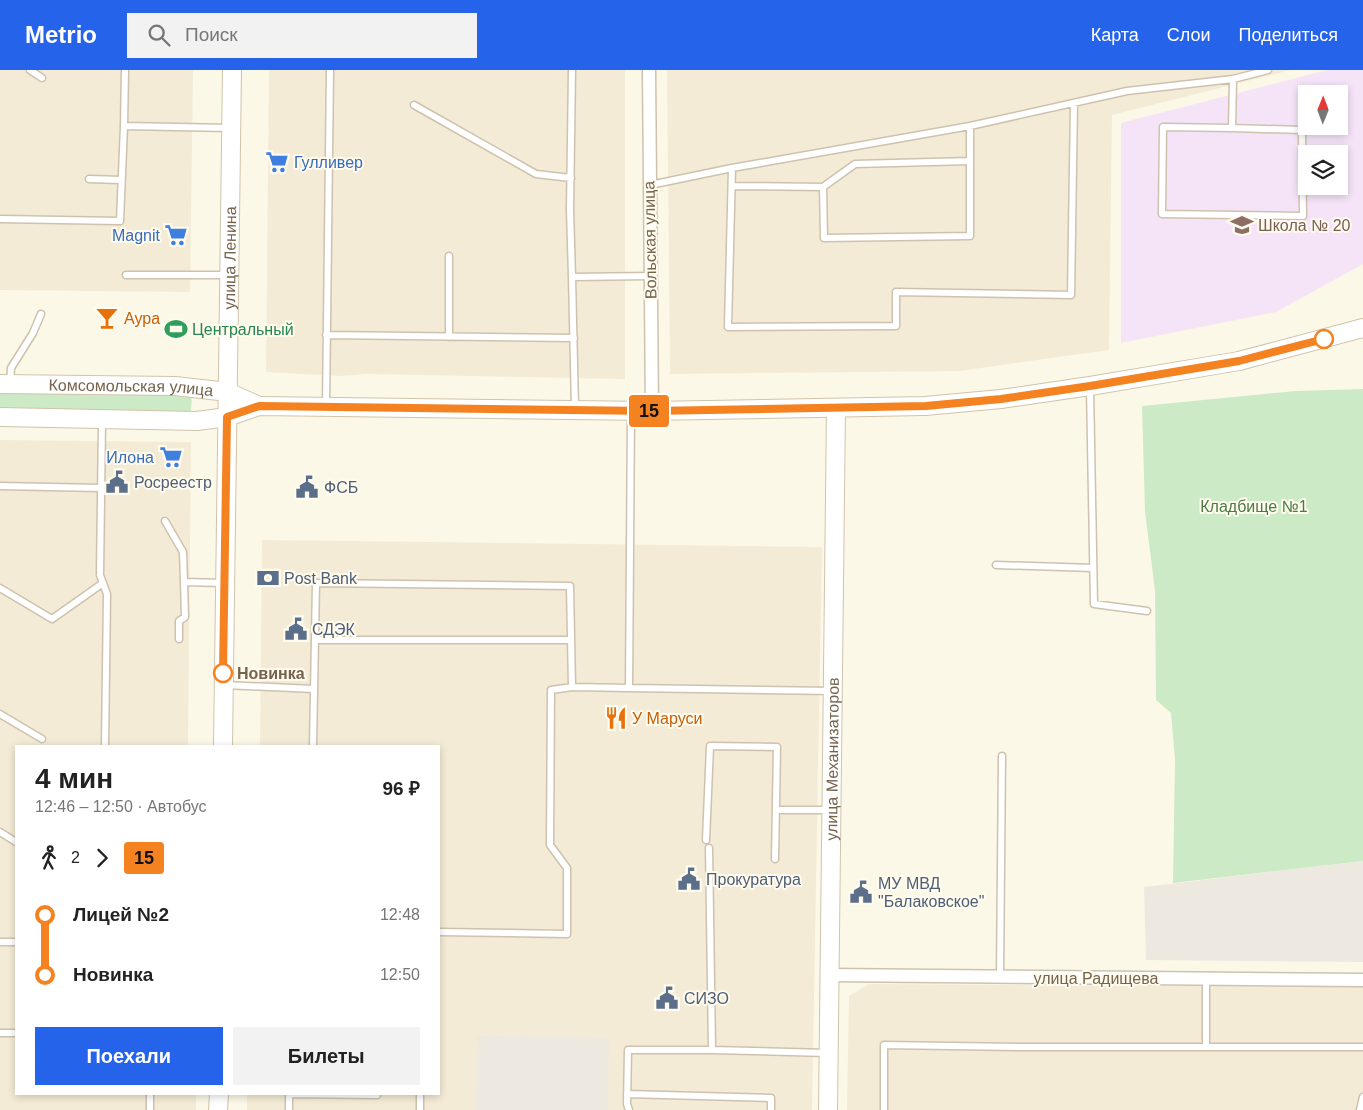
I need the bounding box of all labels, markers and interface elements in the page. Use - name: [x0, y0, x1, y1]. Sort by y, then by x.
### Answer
- search box: [127, 13, 477, 58]
- text: Metrio: [25, 21, 97, 48]
- icon: search: [145, 21, 173, 49]
- text: Поиск: [185, 24, 238, 45]
- text: Карта: [1091, 25, 1139, 45]
- text: Слои: [1167, 25, 1211, 45]
- text: Поделиться: [1239, 25, 1338, 45]
- north arrow: [1298, 85, 1348, 135]
- map controls: [1298, 85, 1348, 195]
- button: layers: [1298, 145, 1348, 195]
- supermarket icon: Гулливер: [264, 149, 290, 175]
- place label: Гулливер: [294, 154, 363, 171]
- street label: Вольская улица: [640, 181, 660, 299]
- street label: улица Ленина: [220, 206, 239, 310]
- school or university icon: Школа № 20: [1229, 212, 1255, 238]
- place label: Школа № 20: [1258, 217, 1351, 234]
- supermarket icon: Magnit: [163, 222, 189, 248]
- place label: Magnit: [112, 227, 161, 244]
- bar icon: Аура: [94, 305, 120, 331]
- place label: Аура: [124, 310, 160, 327]
- sports icon: Центральный: [163, 316, 189, 342]
- place label: Центральный: [192, 321, 294, 338]
- unlabelled marker: [1314, 329, 1334, 349]
- street label: Комсомольская улица: [48, 376, 214, 399]
- line badge: 15: [626, 395, 672, 427]
- text: 15: [639, 401, 659, 421]
- supermarket icon: Илона: [158, 444, 184, 470]
- place label: Илона: [106, 449, 154, 466]
- public building icon: Росреестр: [104, 469, 130, 495]
- place label: Росреестр: [134, 474, 212, 491]
- public building icon: ФСБ: [294, 474, 320, 500]
- place label: ФСБ: [324, 479, 358, 496]
- park label: Кладбище №1: [1200, 498, 1308, 515]
- bank icon: Post Bank: [255, 565, 281, 591]
- place label: Post Bank: [284, 570, 358, 587]
- public building icon: СДЭК: [283, 616, 309, 642]
- place label: СДЭК: [312, 621, 356, 638]
- marker: Новинка: [213, 663, 233, 683]
- place label: Новинка: [237, 665, 305, 682]
- street label: улица Механизаторов: [823, 677, 841, 841]
- restaurant icon: У Маруси: [603, 705, 629, 731]
- place label: У Маруси: [632, 710, 703, 727]
- text: 4 мин: [35, 763, 113, 794]
- text: 96 ₽: [383, 778, 420, 799]
- text: 12:46 – 12:50 · Автобус: [35, 798, 207, 815]
- icon: walk: [35, 844, 63, 872]
- icon: forward: [88, 844, 116, 872]
- text: 15: [134, 848, 154, 868]
- text: 2: [71, 849, 80, 866]
- public building icon: Прокуратура: [676, 866, 702, 892]
- place label: Прокуратура: [706, 871, 801, 888]
- place label: МУ МВД "Балаковское": [878, 875, 984, 910]
- public building icon: МУ МВД "Балаковское": [848, 879, 874, 905]
- text: Лицей №2: [73, 904, 169, 925]
- text: 12:48: [380, 906, 420, 923]
- text: Новинка: [73, 964, 153, 985]
- text: 12:50: [380, 966, 420, 983]
- street label: улица Радищева: [1034, 970, 1159, 987]
- public building icon: СИЗО: [654, 985, 680, 1011]
- place label: СИЗО: [684, 990, 729, 1007]
- button: Поехали: [35, 1027, 223, 1085]
- button: Билеты: [233, 1027, 420, 1085]

